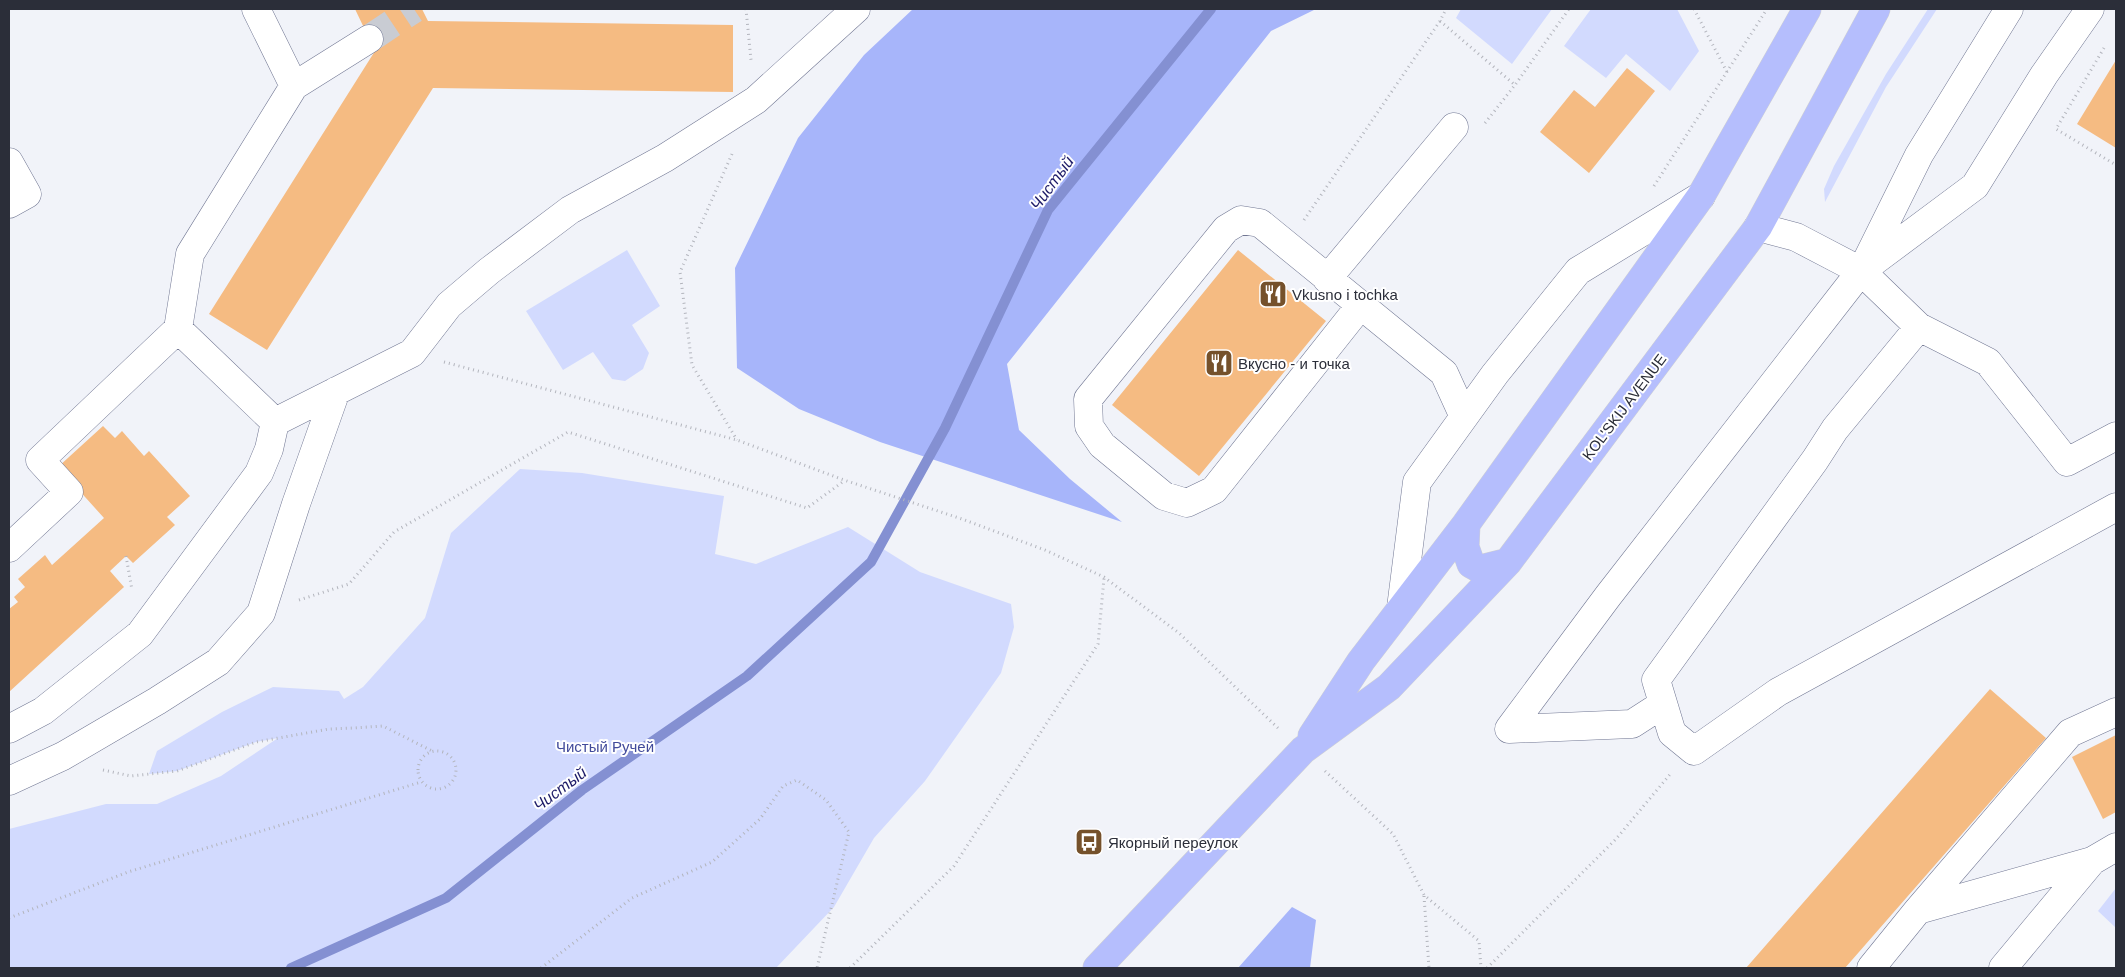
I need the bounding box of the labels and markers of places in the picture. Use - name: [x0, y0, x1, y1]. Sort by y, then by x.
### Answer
- restaurant icon: Vkusno i tochka: [1258, 279, 1288, 309]
- place label: Vkusno i tochka: [1292, 286, 1399, 303]
- restaurant icon: Вкусно - и точка: [1204, 348, 1234, 378]
- place label: Вкусно - и точка: [1238, 355, 1350, 372]
- bus stop icon: Якорный переулок: [1074, 827, 1104, 857]
- place label: Якорный переулок: [1108, 834, 1238, 851]

